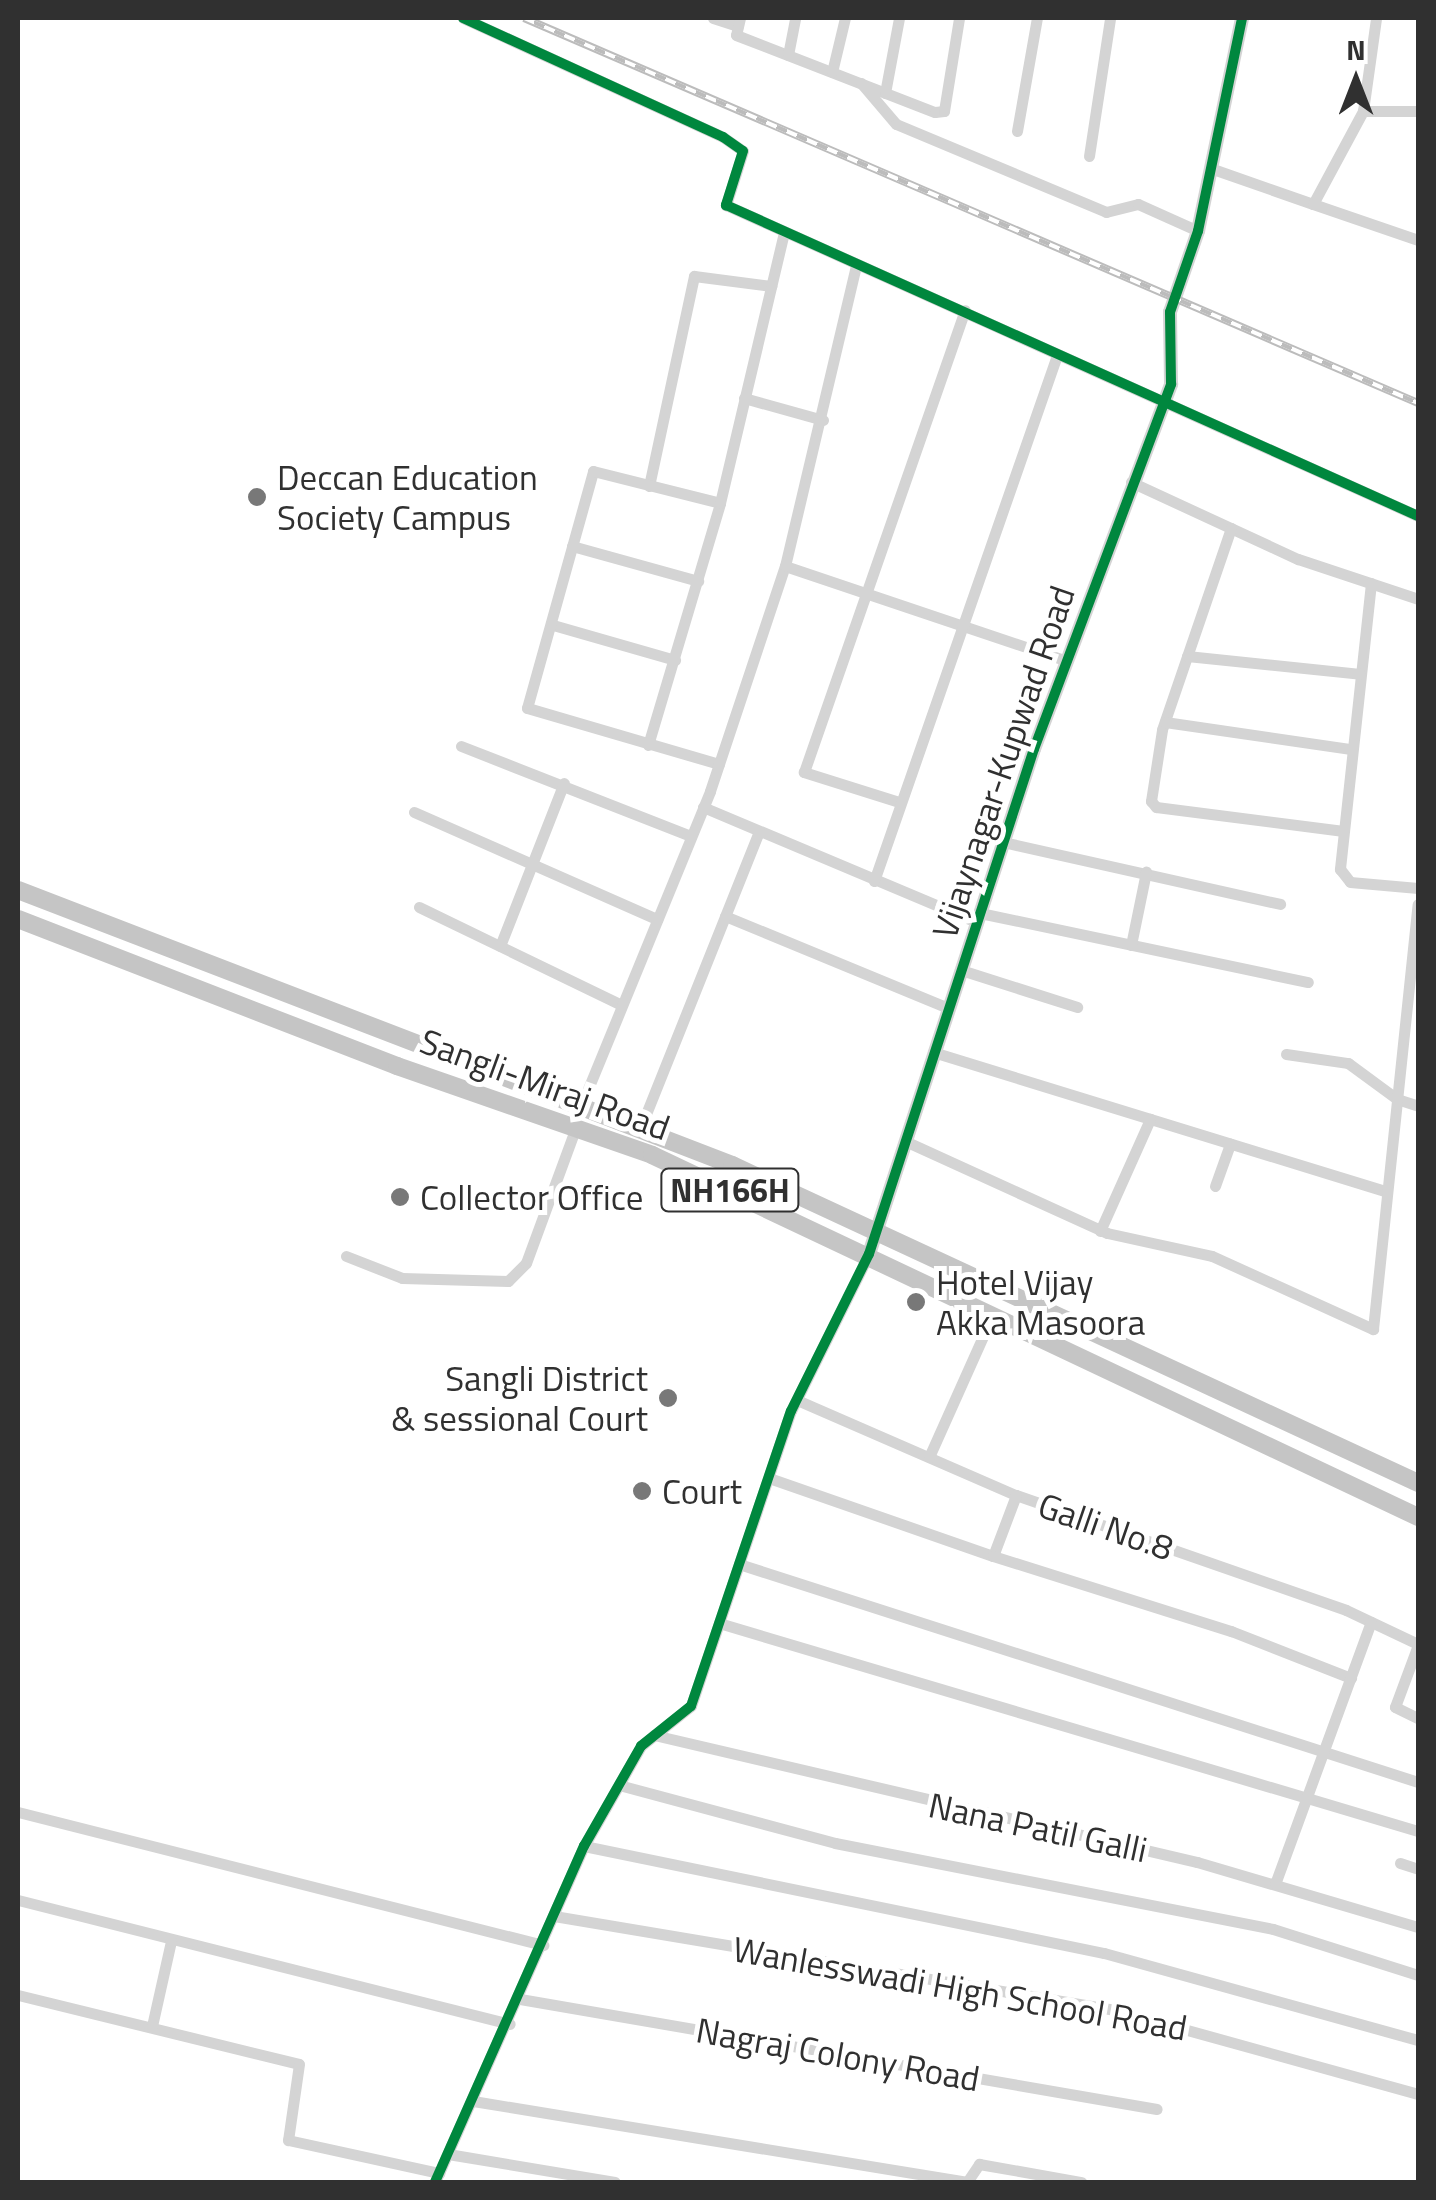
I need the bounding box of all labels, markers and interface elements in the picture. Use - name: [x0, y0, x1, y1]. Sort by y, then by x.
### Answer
- text: N: [1346, 28, 1366, 71]
- north arrow: [1306, 30, 1406, 130]
- place label: Deccan Education Society Campus: [277, 456, 538, 538]
- marker: Deccan Education Society Campus: [246, 486, 268, 508]
- street label: Vijaynagar-Kupwad Road: [923, 580, 1083, 944]
- street label: Sangli-Miraj Road: [415, 1019, 675, 1149]
- road number: NH166H: [660, 1163, 800, 1217]
- place label: Collector Office: [420, 1176, 644, 1218]
- marker: Collector Office: [389, 1186, 411, 1208]
- place label: Hotel Vijay Akka Masoora: [936, 1261, 1145, 1343]
- marker: Hotel Vijay Akka Masoora: [905, 1291, 927, 1313]
- place label: Sangli District & sessional Court: [391, 1357, 648, 1439]
- marker: Sangli District & sessional Court: [657, 1387, 679, 1409]
- place label: Court: [662, 1470, 742, 1512]
- marker: Court: [631, 1480, 653, 1502]
- street label: Galli No.8: [1033, 1483, 1179, 1569]
- street label: Nana Patil Galli: [925, 1783, 1151, 1871]
- street label: Wanlesswadi High School Road: [730, 1927, 1190, 2049]
- street label: Nagraj Colony Road: [693, 2008, 983, 2100]

